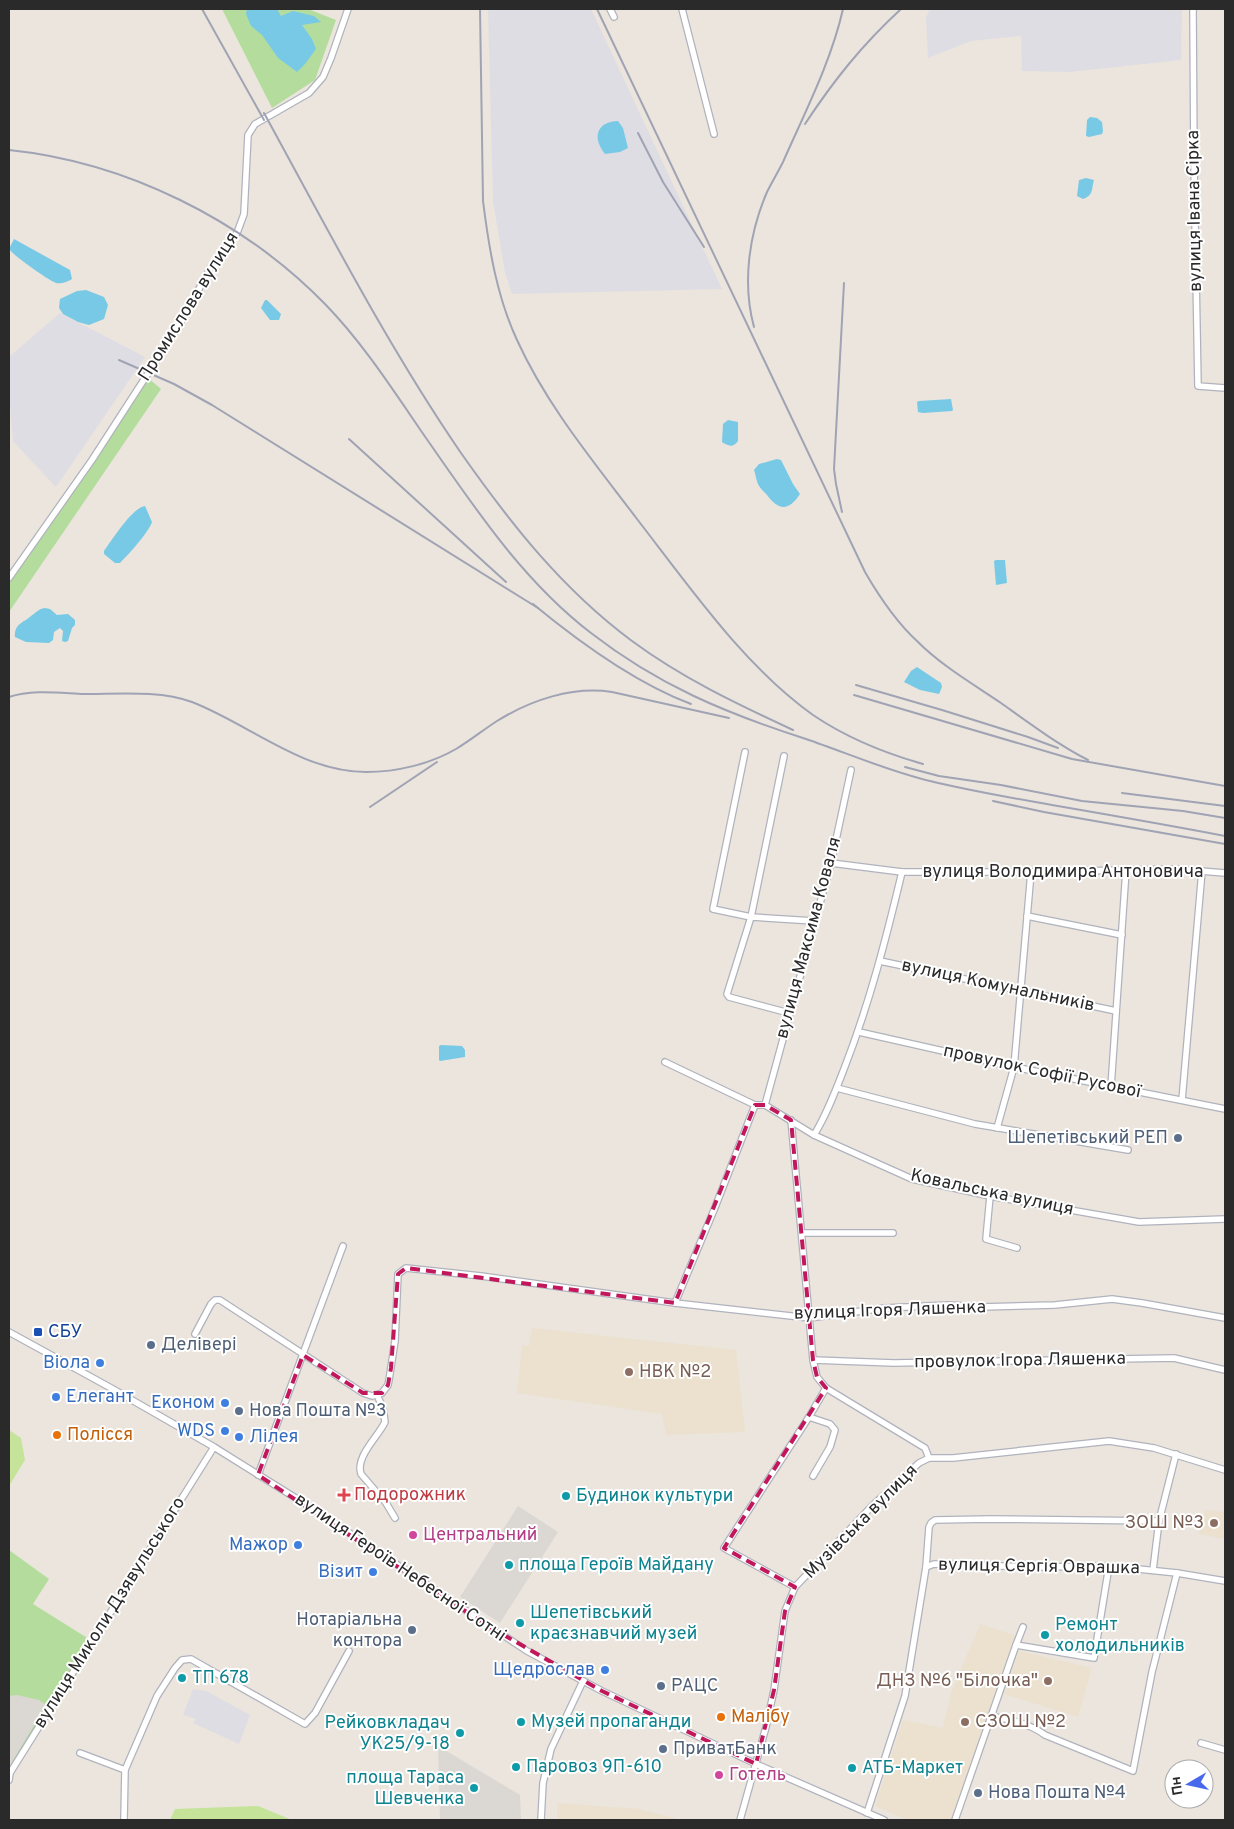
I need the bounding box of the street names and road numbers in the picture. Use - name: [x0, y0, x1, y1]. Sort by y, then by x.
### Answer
- street label: вулиця Івана Сірка: [1182, 130, 1208, 292]
- street label: Промислова вулиця: [134, 228, 244, 386]
- street label: вулиця Максима Коваля: [771, 835, 847, 1041]
- street label: вулиця Володимира Антоновича: [922, 861, 1204, 884]
- street label: вулиця Комунальників: [899, 954, 1097, 1018]
- street label: провулок Софії Русової: [941, 1040, 1143, 1104]
- street label: Ковальська вулиця: [908, 1164, 1076, 1222]
- street label: вулиця Ігоря Ляшенка: [793, 1296, 987, 1326]
- street label: провулок Ігора Ляшенка: [914, 1348, 1126, 1374]
- street label: Музівська вулиця: [799, 1460, 923, 1584]
- street label: вулиця Героїв Небесної Сотні: [290, 1488, 510, 1648]
- street label: вулиця Миколи Дзявульського: [29, 1493, 191, 1733]
- street label: вулиця Сергія Оврашка: [938, 1554, 1140, 1580]

